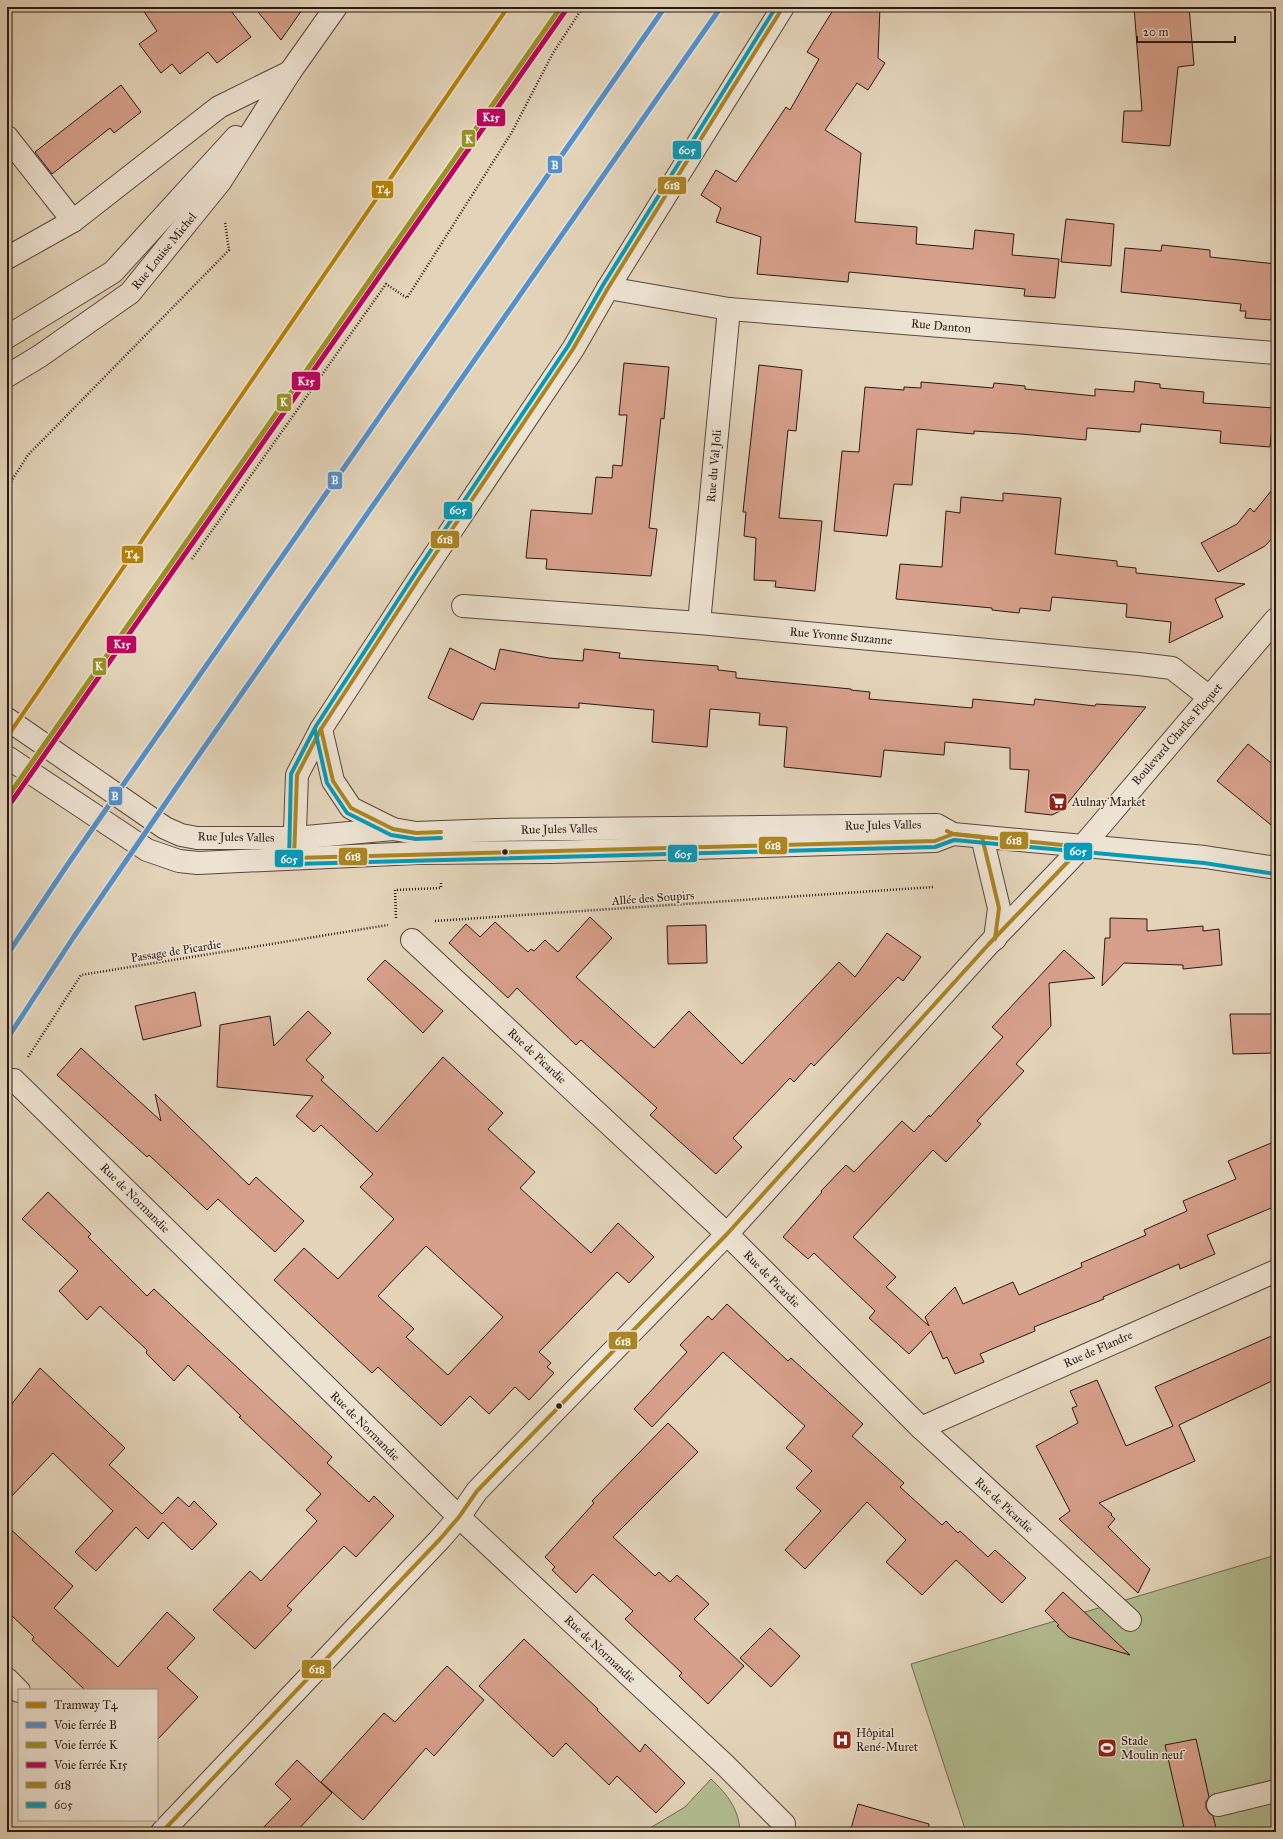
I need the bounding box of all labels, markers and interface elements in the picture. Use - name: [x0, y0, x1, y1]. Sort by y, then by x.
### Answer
- scale bar: [1137, 18, 1235, 44]
- text: 20 m: [1143, 25, 1169, 39]
- line badge: K15: [476, 108, 506, 127]
- text: K15: [482, 111, 500, 124]
- line badge: K: [461, 129, 476, 148]
- text: K: [465, 133, 474, 146]
- line badge: 605: [672, 140, 702, 160]
- text: 605: [678, 144, 696, 157]
- line badge: B: [547, 155, 563, 174]
- text: B: [551, 159, 559, 172]
- line badge: 618: [657, 176, 687, 195]
- text: 618: [664, 179, 680, 192]
- line badge: T4: [371, 180, 394, 199]
- text: T4: [375, 183, 391, 197]
- street label: Rue Louise Michel: [129, 209, 200, 292]
- street label: Rue Danton: [910, 316, 972, 336]
- line badge: K15: [291, 371, 321, 391]
- text: K15: [297, 375, 315, 388]
- line badge: K: [276, 393, 292, 412]
- text: K: [280, 396, 289, 409]
- street label: Rue du Val Joli: [704, 428, 725, 503]
- line badge: B: [327, 471, 343, 490]
- text: B: [331, 474, 339, 487]
- line badge: 605: [443, 501, 473, 520]
- text: 605: [449, 504, 467, 517]
- line badge: 618: [430, 530, 460, 549]
- text: 618: [437, 533, 453, 546]
- line badge: T4: [121, 545, 144, 564]
- text: T4: [124, 548, 140, 562]
- street label: Rue Yvonne Suzanne: [789, 625, 893, 647]
- line badge: K15: [106, 635, 137, 654]
- text: K15: [113, 638, 131, 651]
- line badge: K: [92, 657, 107, 676]
- text: K: [95, 660, 104, 673]
- street label: Boulevard Charles Floquet: [1129, 680, 1226, 789]
- line badge: B: [108, 786, 123, 806]
- text: B: [111, 790, 119, 803]
- supermarket icon: Aulnay Market: [1047, 791, 1069, 813]
- place label: Aulnay Market: [1071, 795, 1147, 809]
- street label: Rue Jules Valles: [844, 817, 922, 834]
- street label: Rue Jules Valles: [520, 821, 598, 838]
- street label: Rue Jules Valles: [197, 829, 275, 846]
- line badge: 618: [999, 831, 1029, 850]
- text: 618: [1006, 834, 1022, 847]
- line badge: 618: [758, 836, 788, 855]
- text: 618: [765, 839, 781, 852]
- line badge: 605: [1063, 842, 1093, 861]
- line badge: 605: [667, 844, 698, 863]
- text: 605: [1069, 845, 1087, 858]
- line badge: 618: [338, 847, 368, 866]
- unlabelled marker: [500, 847, 510, 857]
- text: 605: [674, 848, 692, 861]
- line badge: 605: [274, 849, 304, 868]
- text: 618: [345, 850, 361, 863]
- text: 605: [280, 853, 298, 866]
- street label: Allée des Soupirs: [610, 888, 695, 908]
- street label: Passage de Picardie: [130, 937, 222, 966]
- street label: Rue de Picardie: [505, 1025, 569, 1087]
- street label: Rue de Normandie: [97, 1160, 173, 1236]
- street label: Rue de Picardie: [741, 1248, 803, 1310]
- street label: Rue de Flandre: [1061, 1328, 1135, 1370]
- line badge: 618: [608, 1331, 638, 1350]
- text: 618: [615, 1335, 631, 1348]
- street label: Rue de Normandie: [327, 1388, 403, 1464]
- unlabelled marker: [554, 1401, 564, 1411]
- street label: Rue de Picardie: [972, 1474, 1036, 1536]
- street label: Rue de Normandie: [561, 1612, 639, 1686]
- line badge: 618: [301, 1659, 332, 1679]
- text: 618: [309, 1663, 325, 1676]
- legend: [18, 1689, 158, 1821]
- text: Tramway T4: [54, 1698, 118, 1712]
- text: Voie ferrée B: [53, 1718, 117, 1732]
- place label: Hôpital René-Muret: [856, 1726, 919, 1754]
- hospital icon: Hôpital René-Muret: [831, 1729, 853, 1751]
- place label: Stade Moulin neuf: [1121, 1734, 1185, 1762]
- sports icon: Stade Moulin neuf: [1096, 1737, 1118, 1759]
- text: Voie ferrée K: [53, 1738, 118, 1752]
- text: Voie ferrée K15: [53, 1758, 128, 1772]
- text: 618: [54, 1778, 71, 1792]
- text: 605: [54, 1798, 73, 1812]

